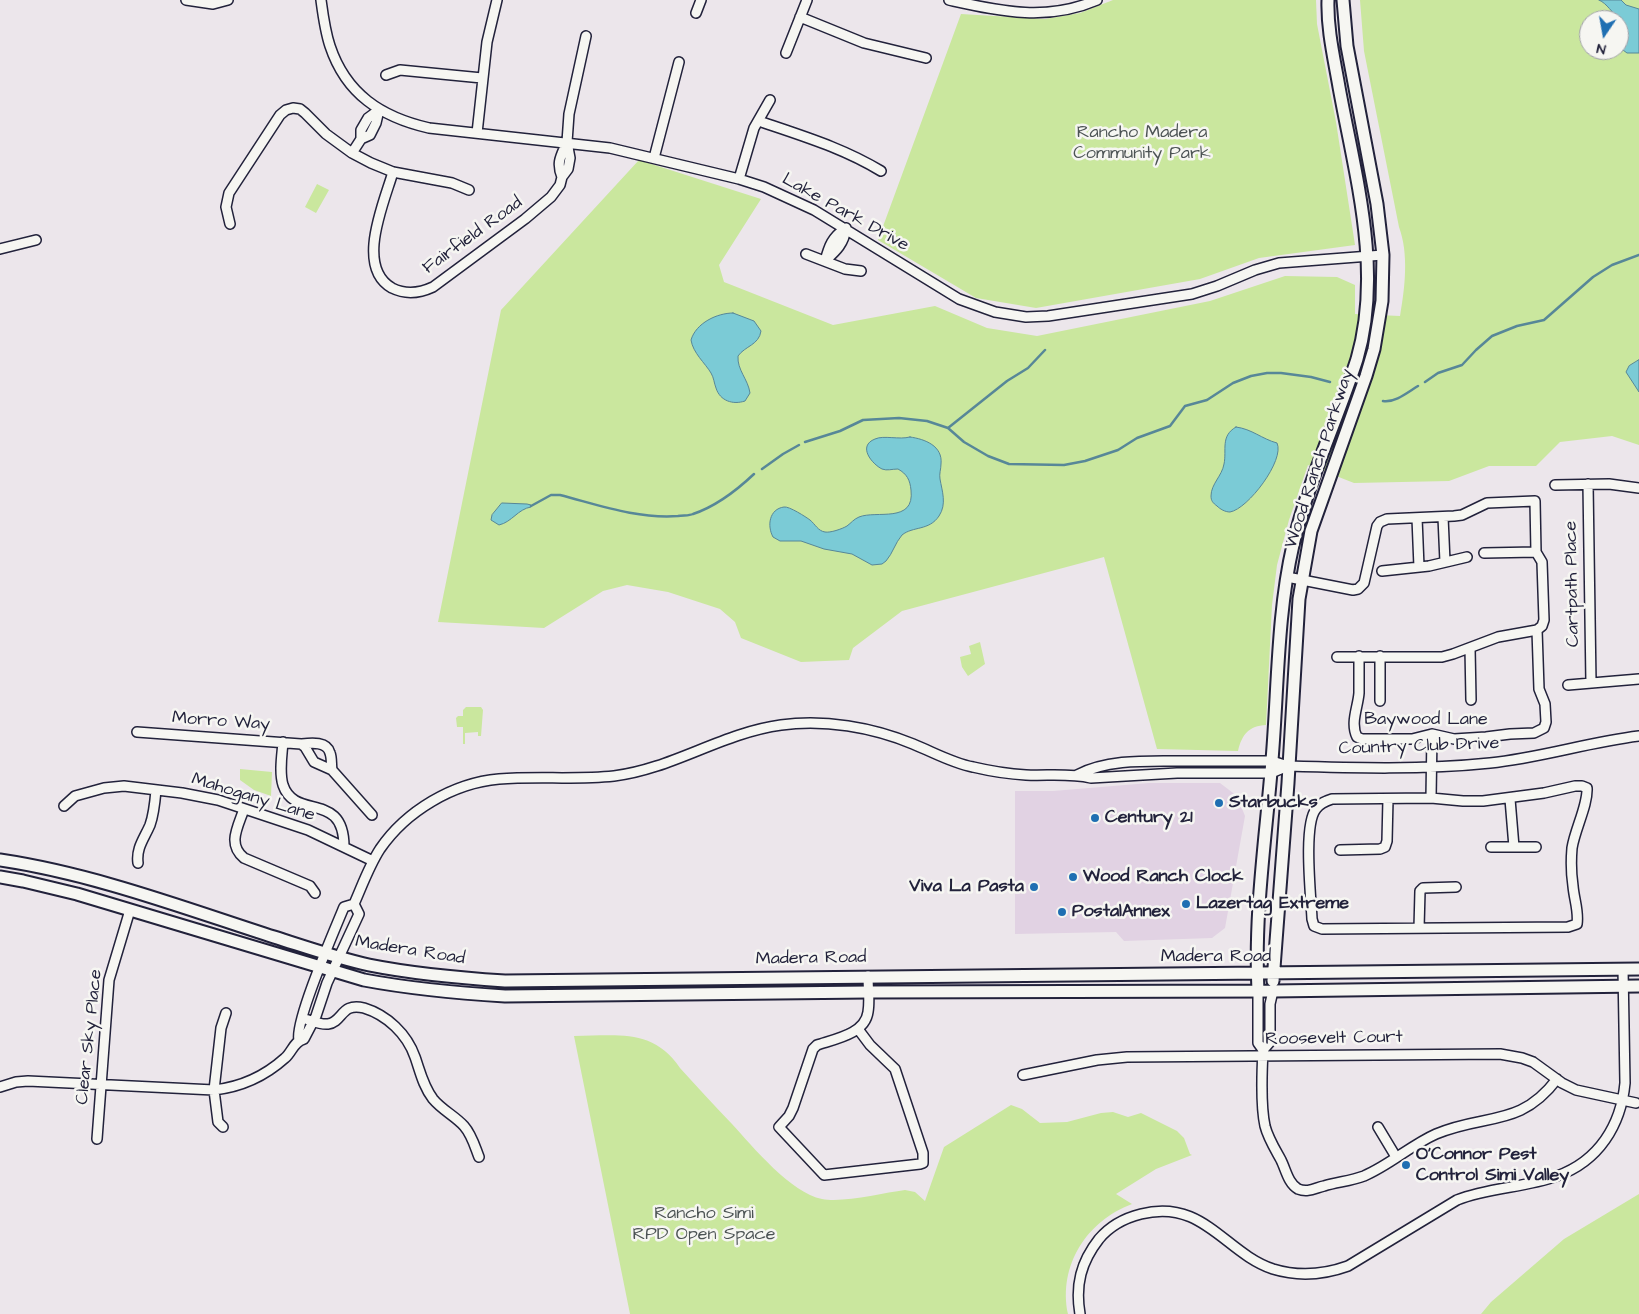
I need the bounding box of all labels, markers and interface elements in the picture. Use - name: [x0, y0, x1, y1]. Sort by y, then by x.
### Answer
- north arrow: [1579, 10, 1629, 60]
- text: N: [1595, 38, 1607, 59]
- park label: Rancho Madera Community Park: [1073, 122, 1211, 164]
- street label: Lake Park Drive: [778, 169, 912, 257]
- street label: Fairfield Road: [419, 193, 527, 279]
- street label: Wood Ranch Parkway: [1281, 367, 1359, 551]
- street label: Cartpath Place: [1561, 521, 1585, 647]
- street label: Morro Way: [171, 708, 271, 736]
- street label: Baywood Lane: [1364, 709, 1488, 731]
- street label: Country Club Drive: [1338, 733, 1500, 761]
- street label: Mahogany Lane: [189, 769, 317, 827]
- place label: Starbucks: [1229, 792, 1318, 814]
- marker: Starbucks: [1213, 797, 1225, 809]
- place label: Century 21: [1105, 807, 1193, 829]
- marker: Century 21: [1089, 812, 1101, 824]
- place label: Wood Ranch Clock: [1083, 866, 1243, 888]
- marker: Wood Ranch Clock: [1067, 871, 1079, 883]
- place label: Viva La Pasta: [909, 876, 1024, 898]
- marker: Viva La Pasta: [1028, 881, 1040, 893]
- place label: Lazertag Extreme: [1196, 893, 1349, 915]
- marker: Lazertag Extreme: [1180, 898, 1192, 910]
- place label: PostalAnnex: [1072, 901, 1170, 923]
- marker: PostalAnnex: [1056, 906, 1068, 918]
- street label: Madera Road: [354, 932, 466, 970]
- street label: Madera Road: [1161, 946, 1271, 968]
- street label: Madera Road: [755, 947, 867, 971]
- street label: Clear Sky Place: [72, 968, 108, 1106]
- street label: Roosevelt Court: [1265, 1027, 1403, 1051]
- place label: O'Connor Pest Control Simi Valley: [1416, 1144, 1569, 1186]
- marker: O'Connor Pest Control Simi Valley: [1400, 1159, 1412, 1171]
- park label: Rancho Simi RPD Open Space: [632, 1203, 776, 1246]

